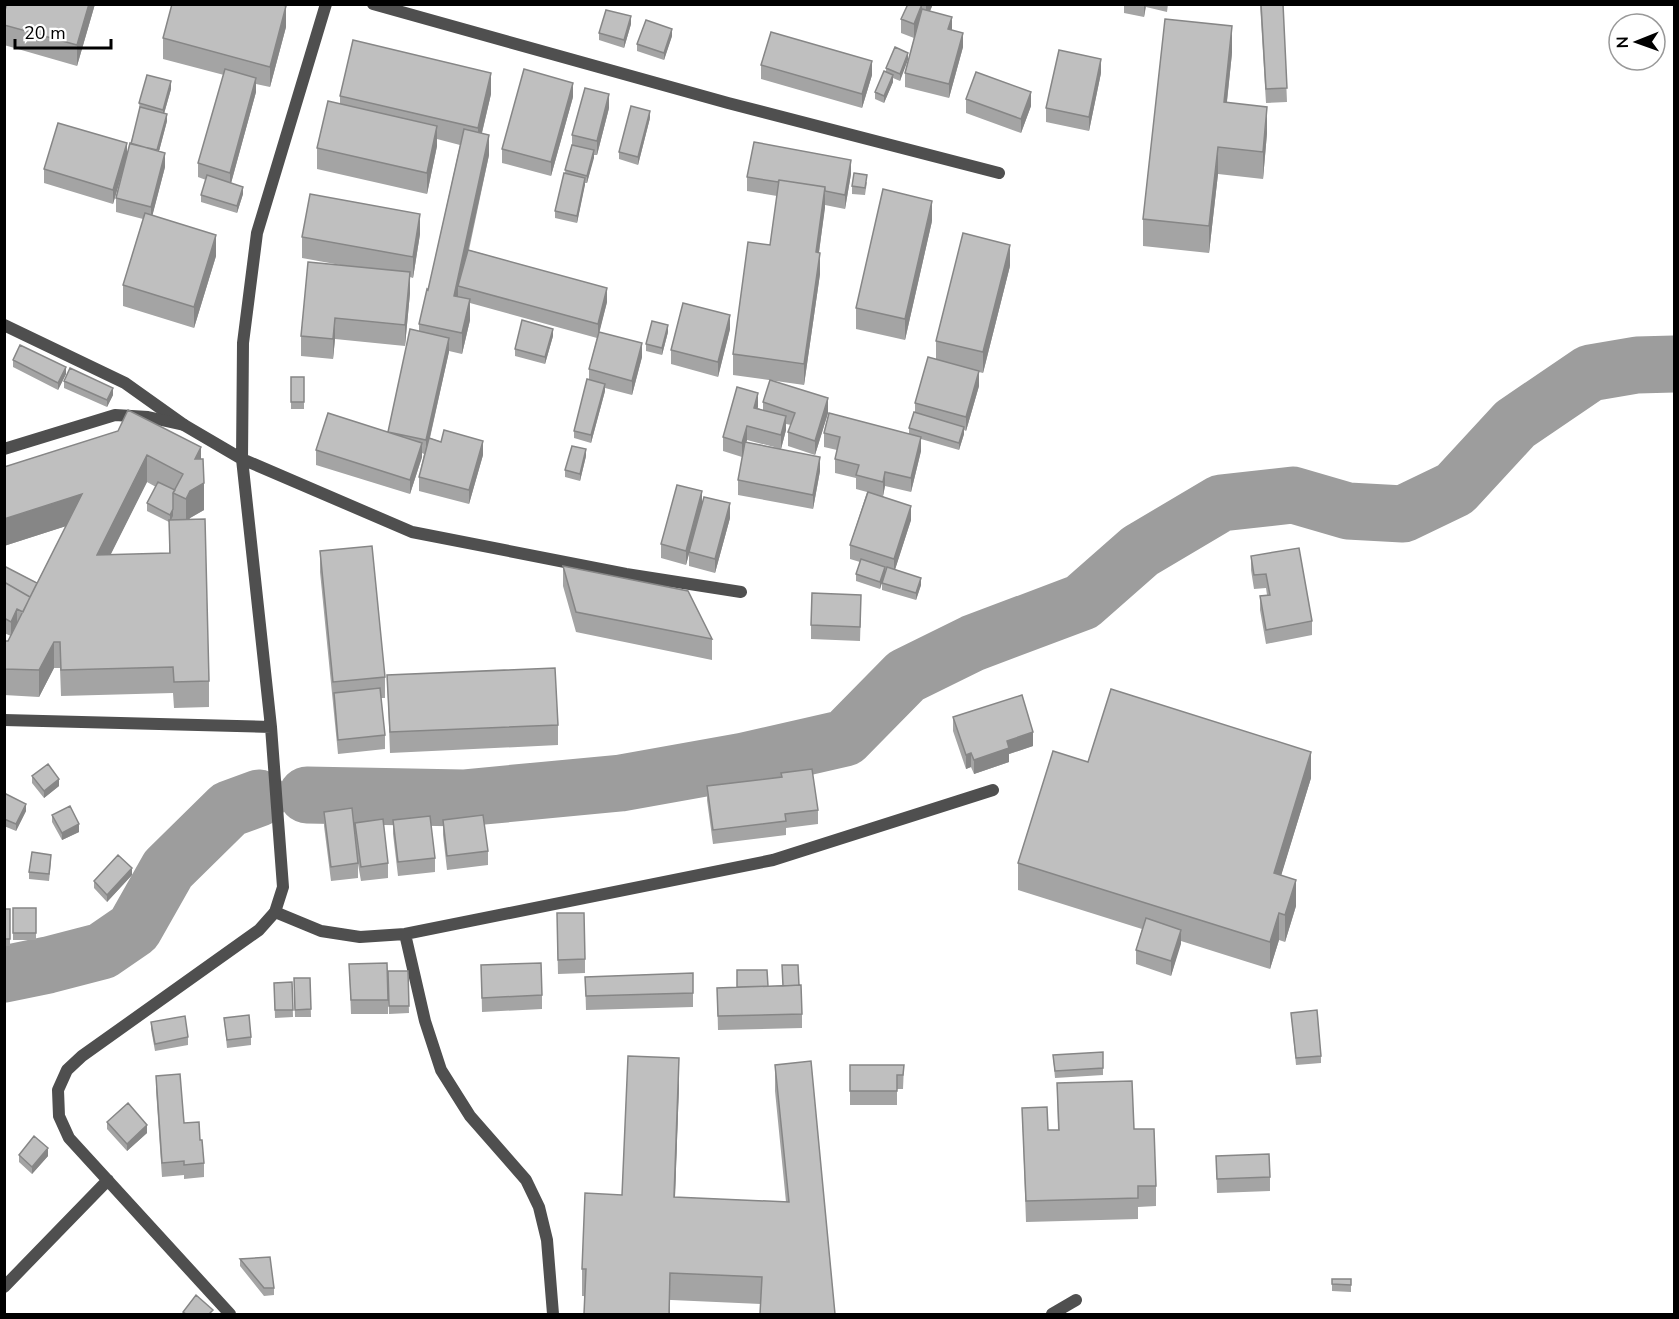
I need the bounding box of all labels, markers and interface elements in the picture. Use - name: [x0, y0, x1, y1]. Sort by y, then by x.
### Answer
- scale bar: [15, 12, 111, 50]
- north arrow: [1607, 12, 1667, 72]
- text: 20 m: [24, 21, 66, 45]
- text: N: [1612, 36, 1634, 48]

